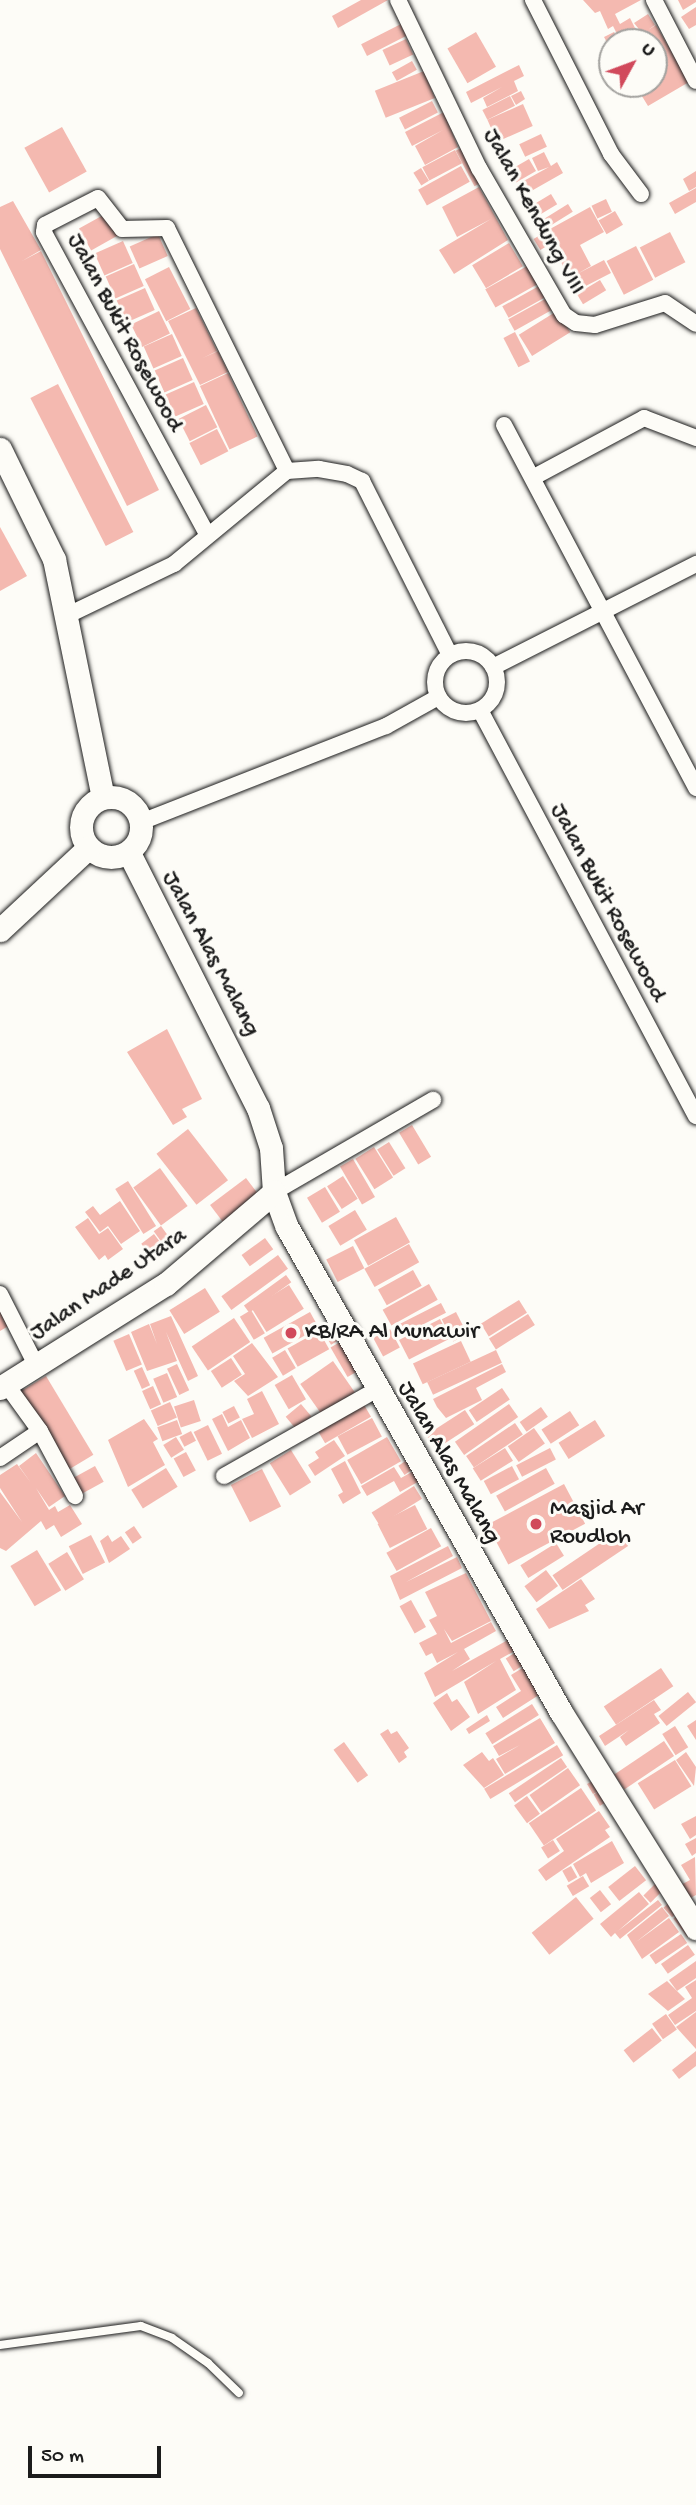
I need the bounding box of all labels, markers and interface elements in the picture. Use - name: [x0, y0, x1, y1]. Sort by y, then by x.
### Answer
- north arrow: [598, 28, 668, 98]
- text: U: [635, 39, 660, 62]
- street label: Jalan Kendung VIII: [475, 124, 591, 300]
- street label: Jalan Bukit Rosewood: [60, 229, 188, 437]
- street label: Jalan Bukit Rosewood: [543, 799, 671, 1007]
- street label: Jalan Alas Malang: [154, 867, 266, 1041]
- street label: Jalan Made Utara: [25, 1222, 193, 1348]
- place label: KB/RA Al Munawir: [305, 1319, 479, 1347]
- marker: KB/RA Al Munawir: [283, 1325, 299, 1341]
- street label: Jalan Alas Malang: [390, 1377, 506, 1549]
- place label: Masjid Ar Roudloh: [550, 1496, 643, 1552]
- marker: Masjid Ar Roudloh: [528, 1516, 544, 1532]
- scale bar: [32, 2432, 164, 2476]
- text: 50 m: [41, 2445, 84, 2470]

